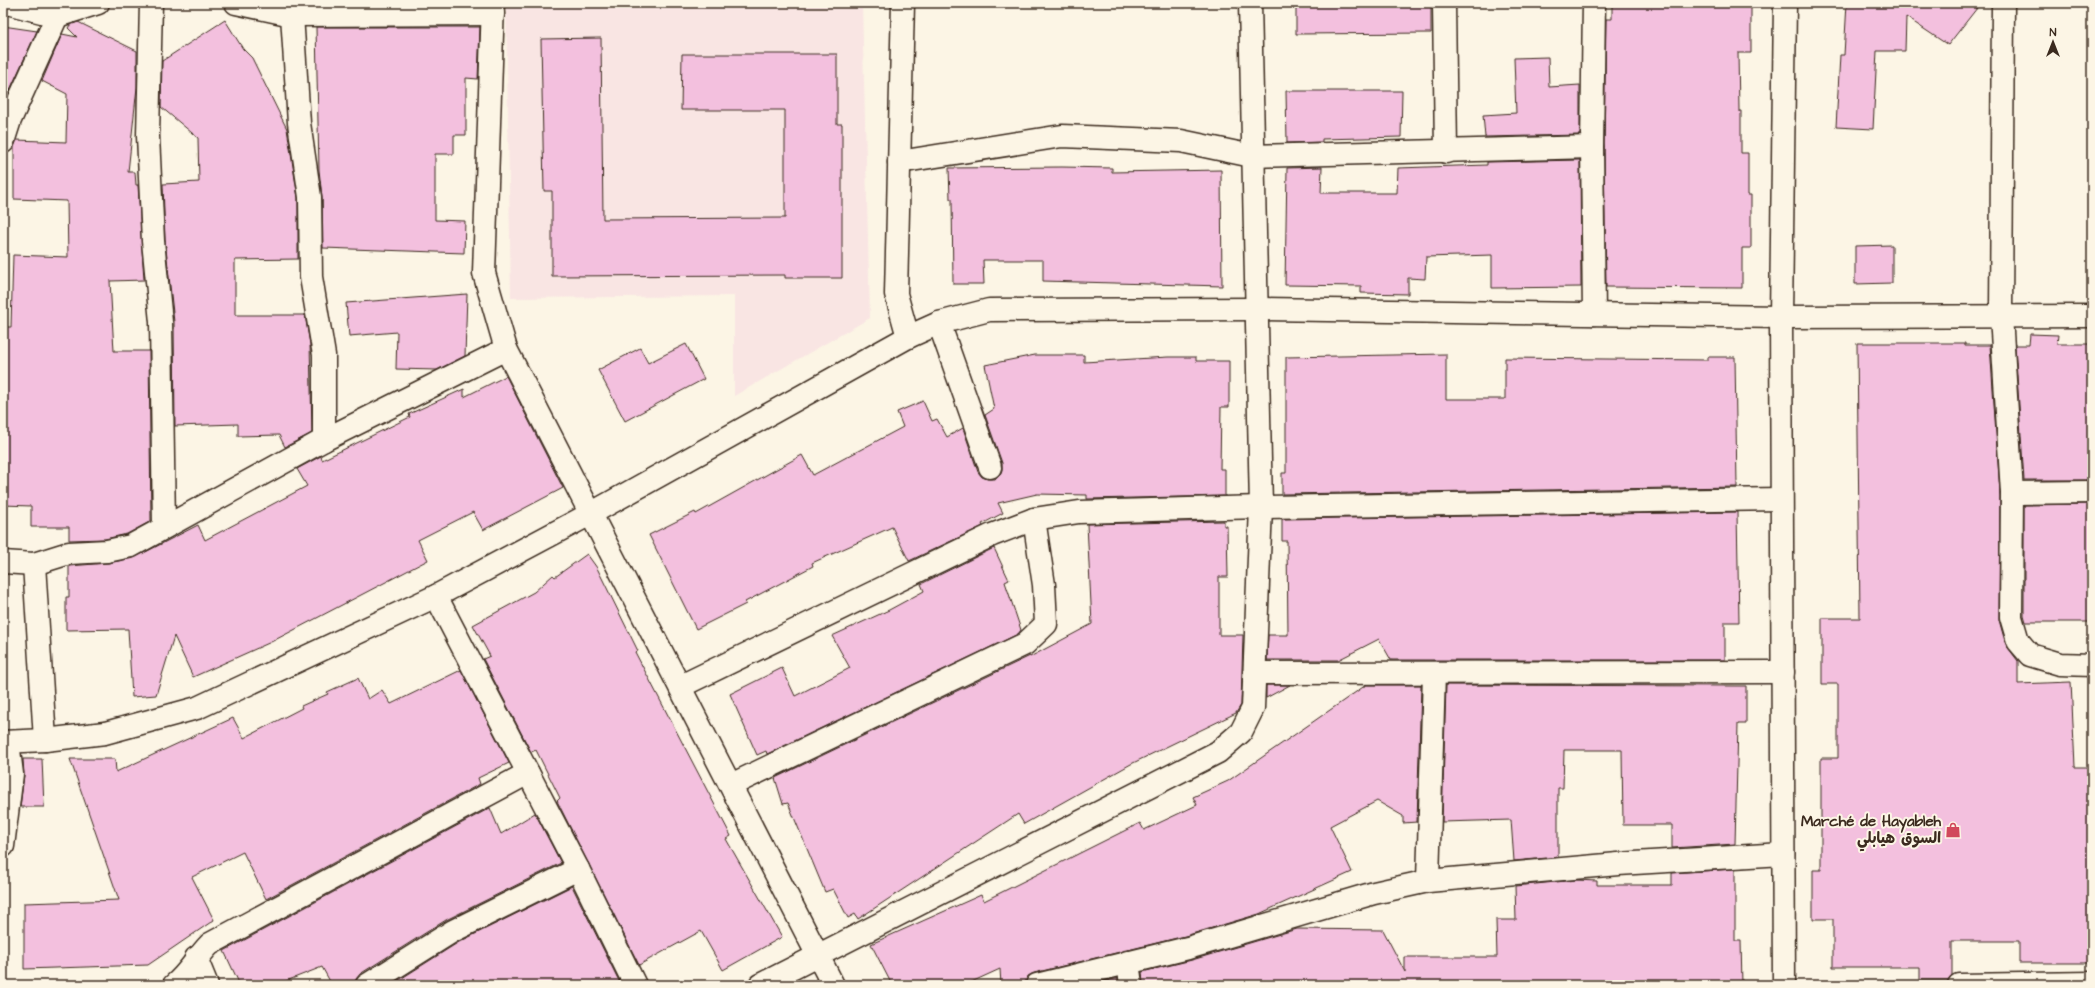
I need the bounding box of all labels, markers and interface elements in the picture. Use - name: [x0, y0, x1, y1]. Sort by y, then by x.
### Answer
- north arrow: [2033, 22, 2073, 62]
- text: N: [2050, 25, 2057, 40]
- place label: Marché de Hayableh السوق هيابلي: [1801, 811, 1942, 852]
- shop icon: Marché de Hayableh السوق هيابلي: [1944, 821, 1962, 839]

